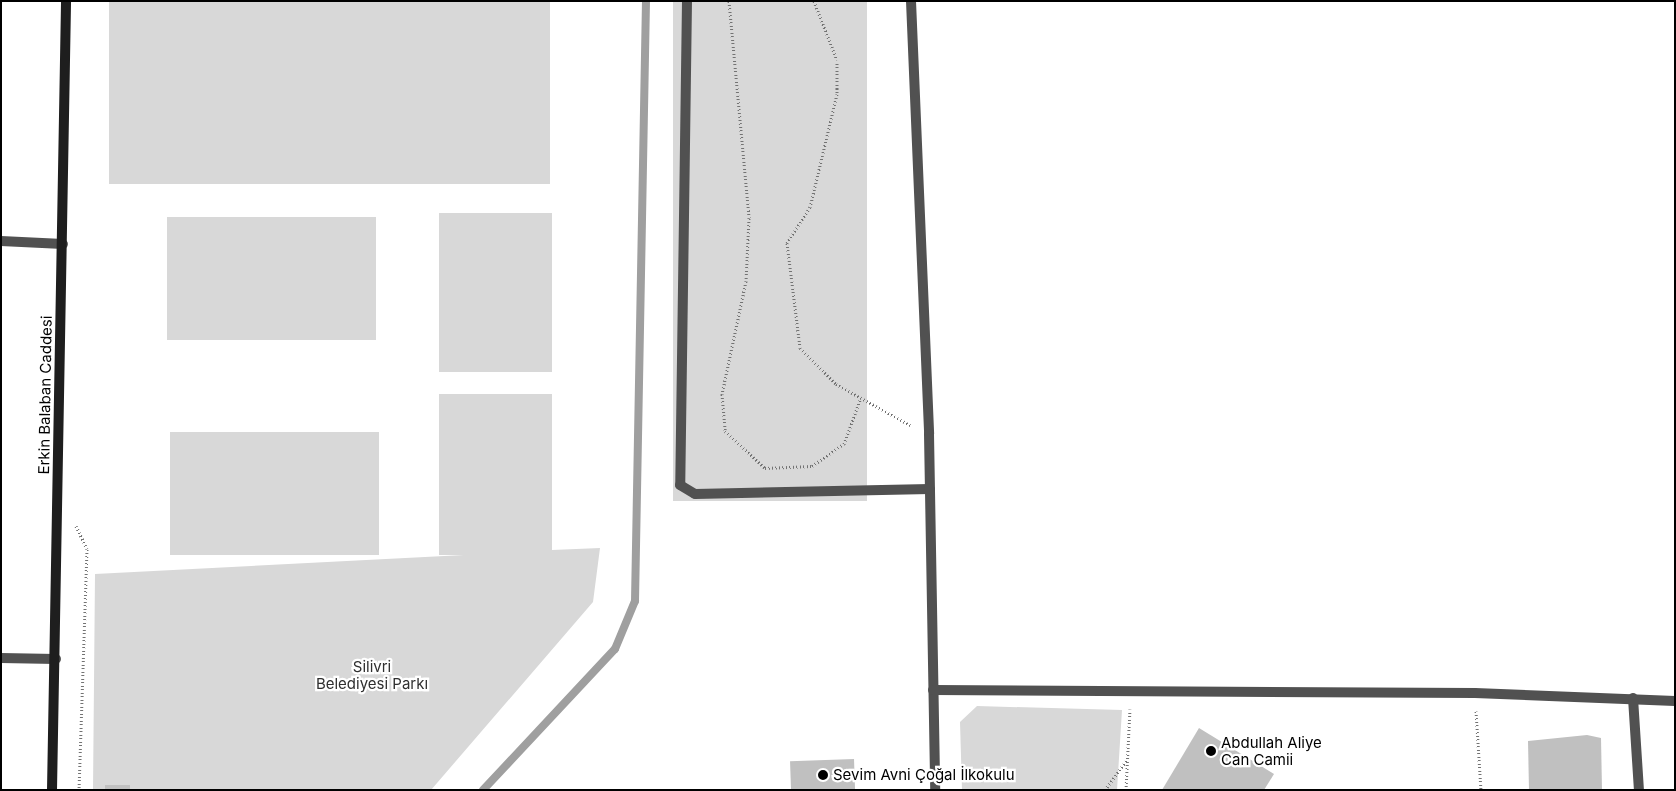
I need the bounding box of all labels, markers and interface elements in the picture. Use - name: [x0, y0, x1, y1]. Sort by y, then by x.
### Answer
- street label: Erkin Balaban Caddesi: [35, 315, 55, 475]
- park label: Silivri Belediyesi Parkı: [316, 657, 428, 692]
- place label: Abdullah Aliye Can Camii: [1221, 733, 1322, 768]
- marker: Abdullah Aliye Can Camii: [1205, 745, 1217, 757]
- place label: Sevim Avni Çoğal İlkokulu: [833, 766, 1015, 784]
- marker: Sevim Avni Çoğal İlkokulu: [817, 769, 829, 781]

